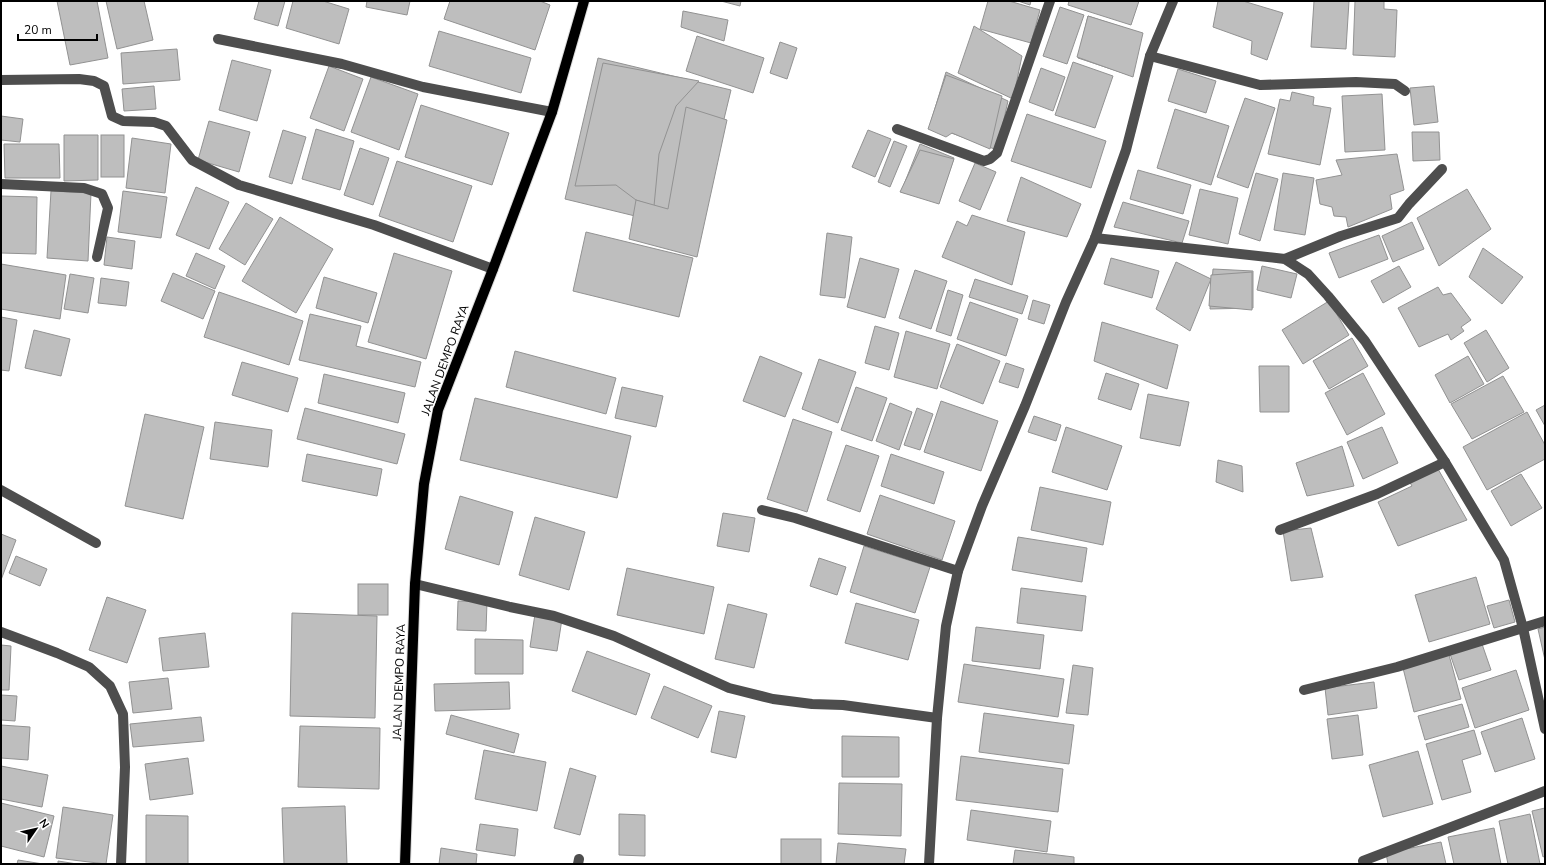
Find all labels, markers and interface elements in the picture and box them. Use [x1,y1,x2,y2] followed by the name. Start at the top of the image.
[18,16,97,42] scale bar
[24,22,52,38] text: 20 m
[417,302,473,418] street label: JALAN DEMPO RAYA
[389,623,409,742] street label: JALAN DEMPO RAYA
[16,809,56,849] north arrow
[35,816,52,831] text: N

